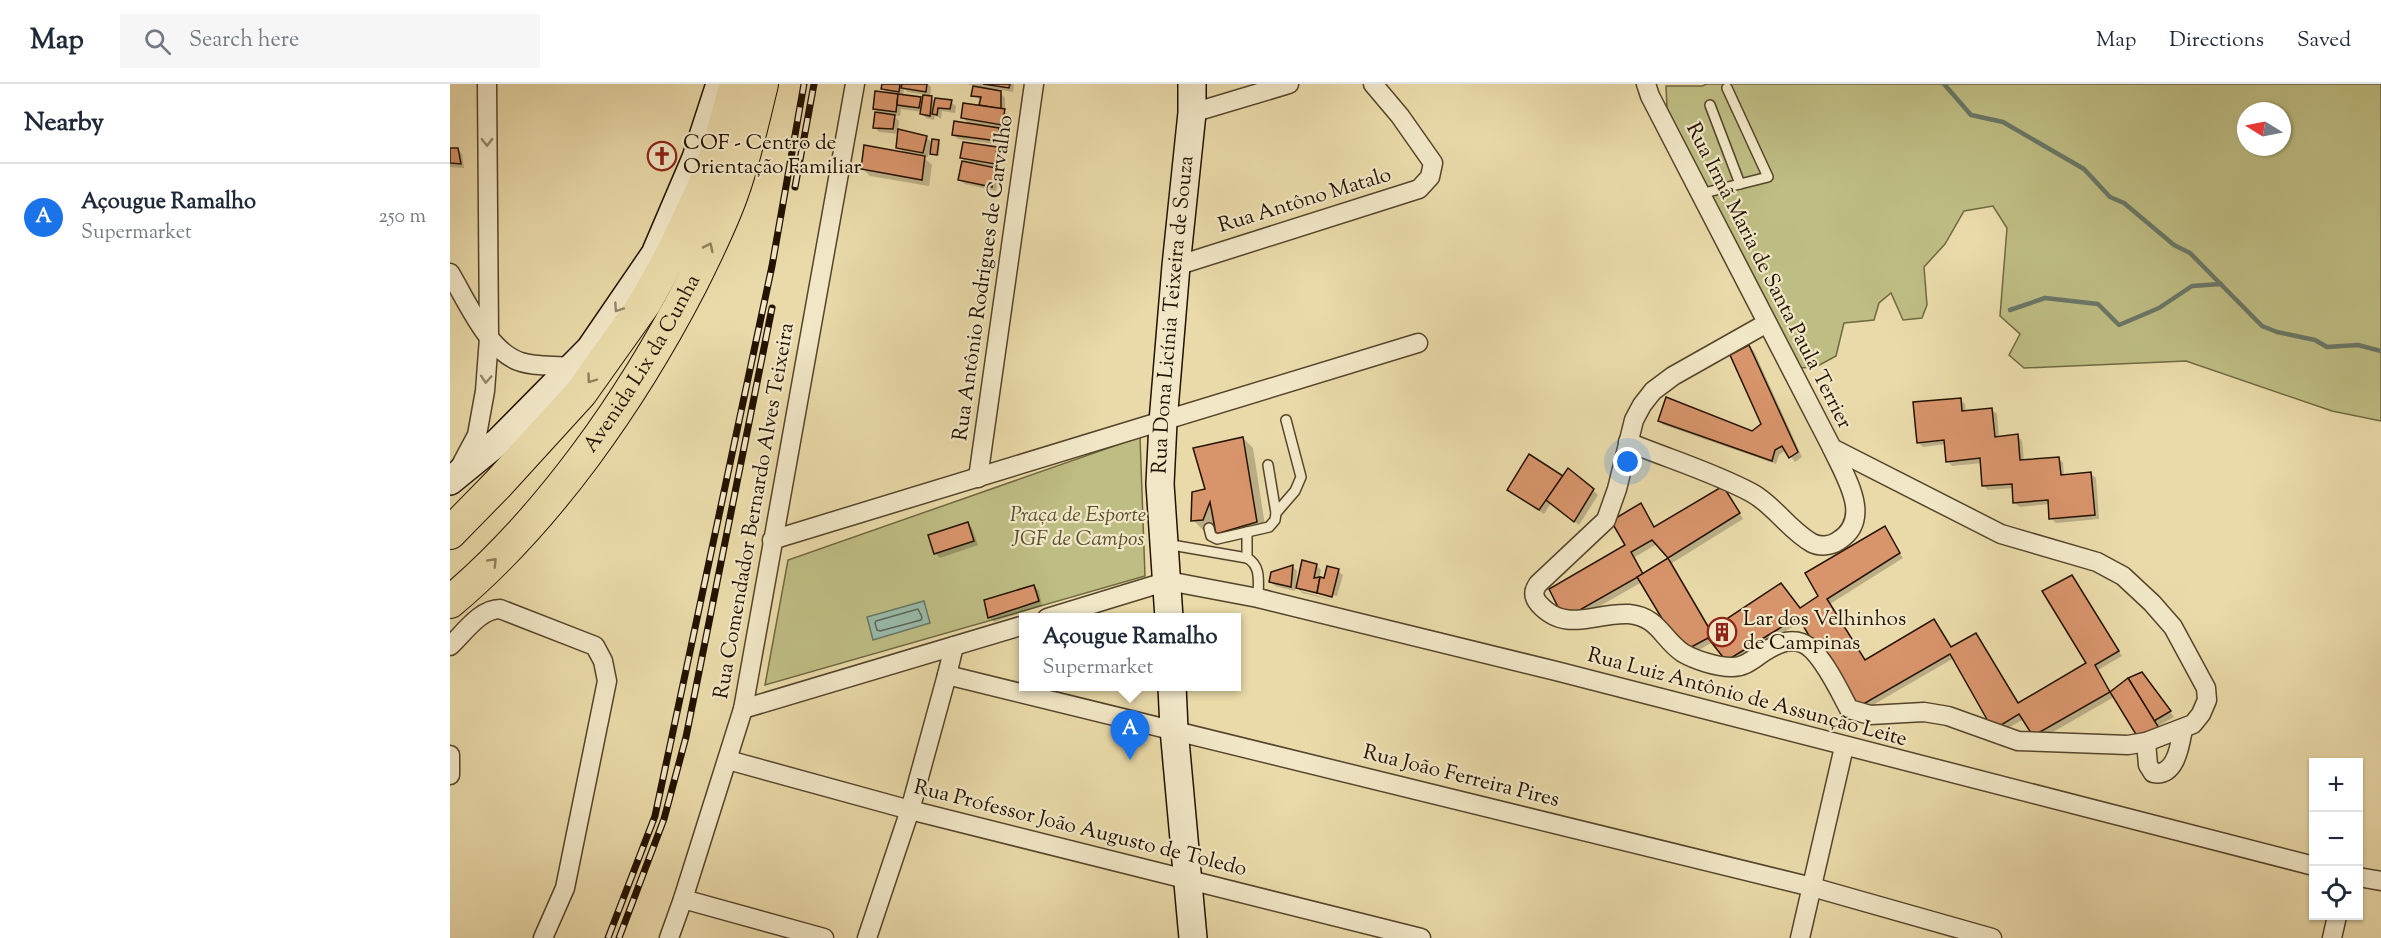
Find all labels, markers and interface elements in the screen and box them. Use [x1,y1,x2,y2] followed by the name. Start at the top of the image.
[120,14,540,68] search box
[30,21,84,61] text: Map
[141,25,174,58] icon: search
[189,25,299,57] text: Search here
[2096,26,2136,56] text: Map
[2169,26,2264,56] text: Directions
[2297,26,2351,56] text: Saved
[2237,102,2291,156] north arrow
[24,105,104,142] text: Nearby
[946,113,1022,443] street label: Rua Antônio Rodrigues de Carvalho
[1677,118,1859,435] street label: Rua Irmã Maria de Santa Paula Terrier
[683,129,862,183] place label: COF - Centro de Orientação Familiar
[481,138,493,147] one-way arrow
[646,140,678,172] church icon: COF - Centro de Orientação Familiar
[1145,154,1202,475] street label: Rua Dona Licínia Teixeira de Souza
[1215,160,1395,242] street label: Rua Antôno Matalo
[81,187,256,219] text: Açougue Ramalho
[35,203,52,232] text: A
[378,203,426,232] text: 250 m
[81,219,192,248] text: Supermarket
[702,243,713,254] one-way arrow
[577,270,709,459] street label: Avenida Lix da Cunha
[614,301,625,312] one-way arrow
[707,320,803,701] street label: Rua Comendador Bernardo Alves Teixeira
[587,373,598,384] one-way arrow
[480,375,493,384] one-way arrow
[1613,447,1642,476] your location
[1010,501,1146,555] park label: Praça de Esporte JGF de Campos
[485,558,496,569] one-way arrow
[1743,605,1906,659] place label: Lar dos Velhinhos de Campinas
[1019,613,1241,691] popup
[1706,616,1738,648] building icon: Lar dos Velhinhos de Campinas
[1043,622,1217,654] text: Açougue Ramalho
[1584,641,1910,755] street label: Rua Luiz Antônio de Assunção Leite
[1043,654,1153,683] text: Supermarket
[1110,710,1150,760] pin: A
[1360,738,1562,816] street label: Rua João Ferreira Pires
[2309,758,2363,920] map controls
[2309,758,2363,812] button: +
[910,773,1250,885] street label: Rua Professor João Augusto de Toledo
[2309,812,2363,866] button: −
[2309,866,2363,920] button: locate

